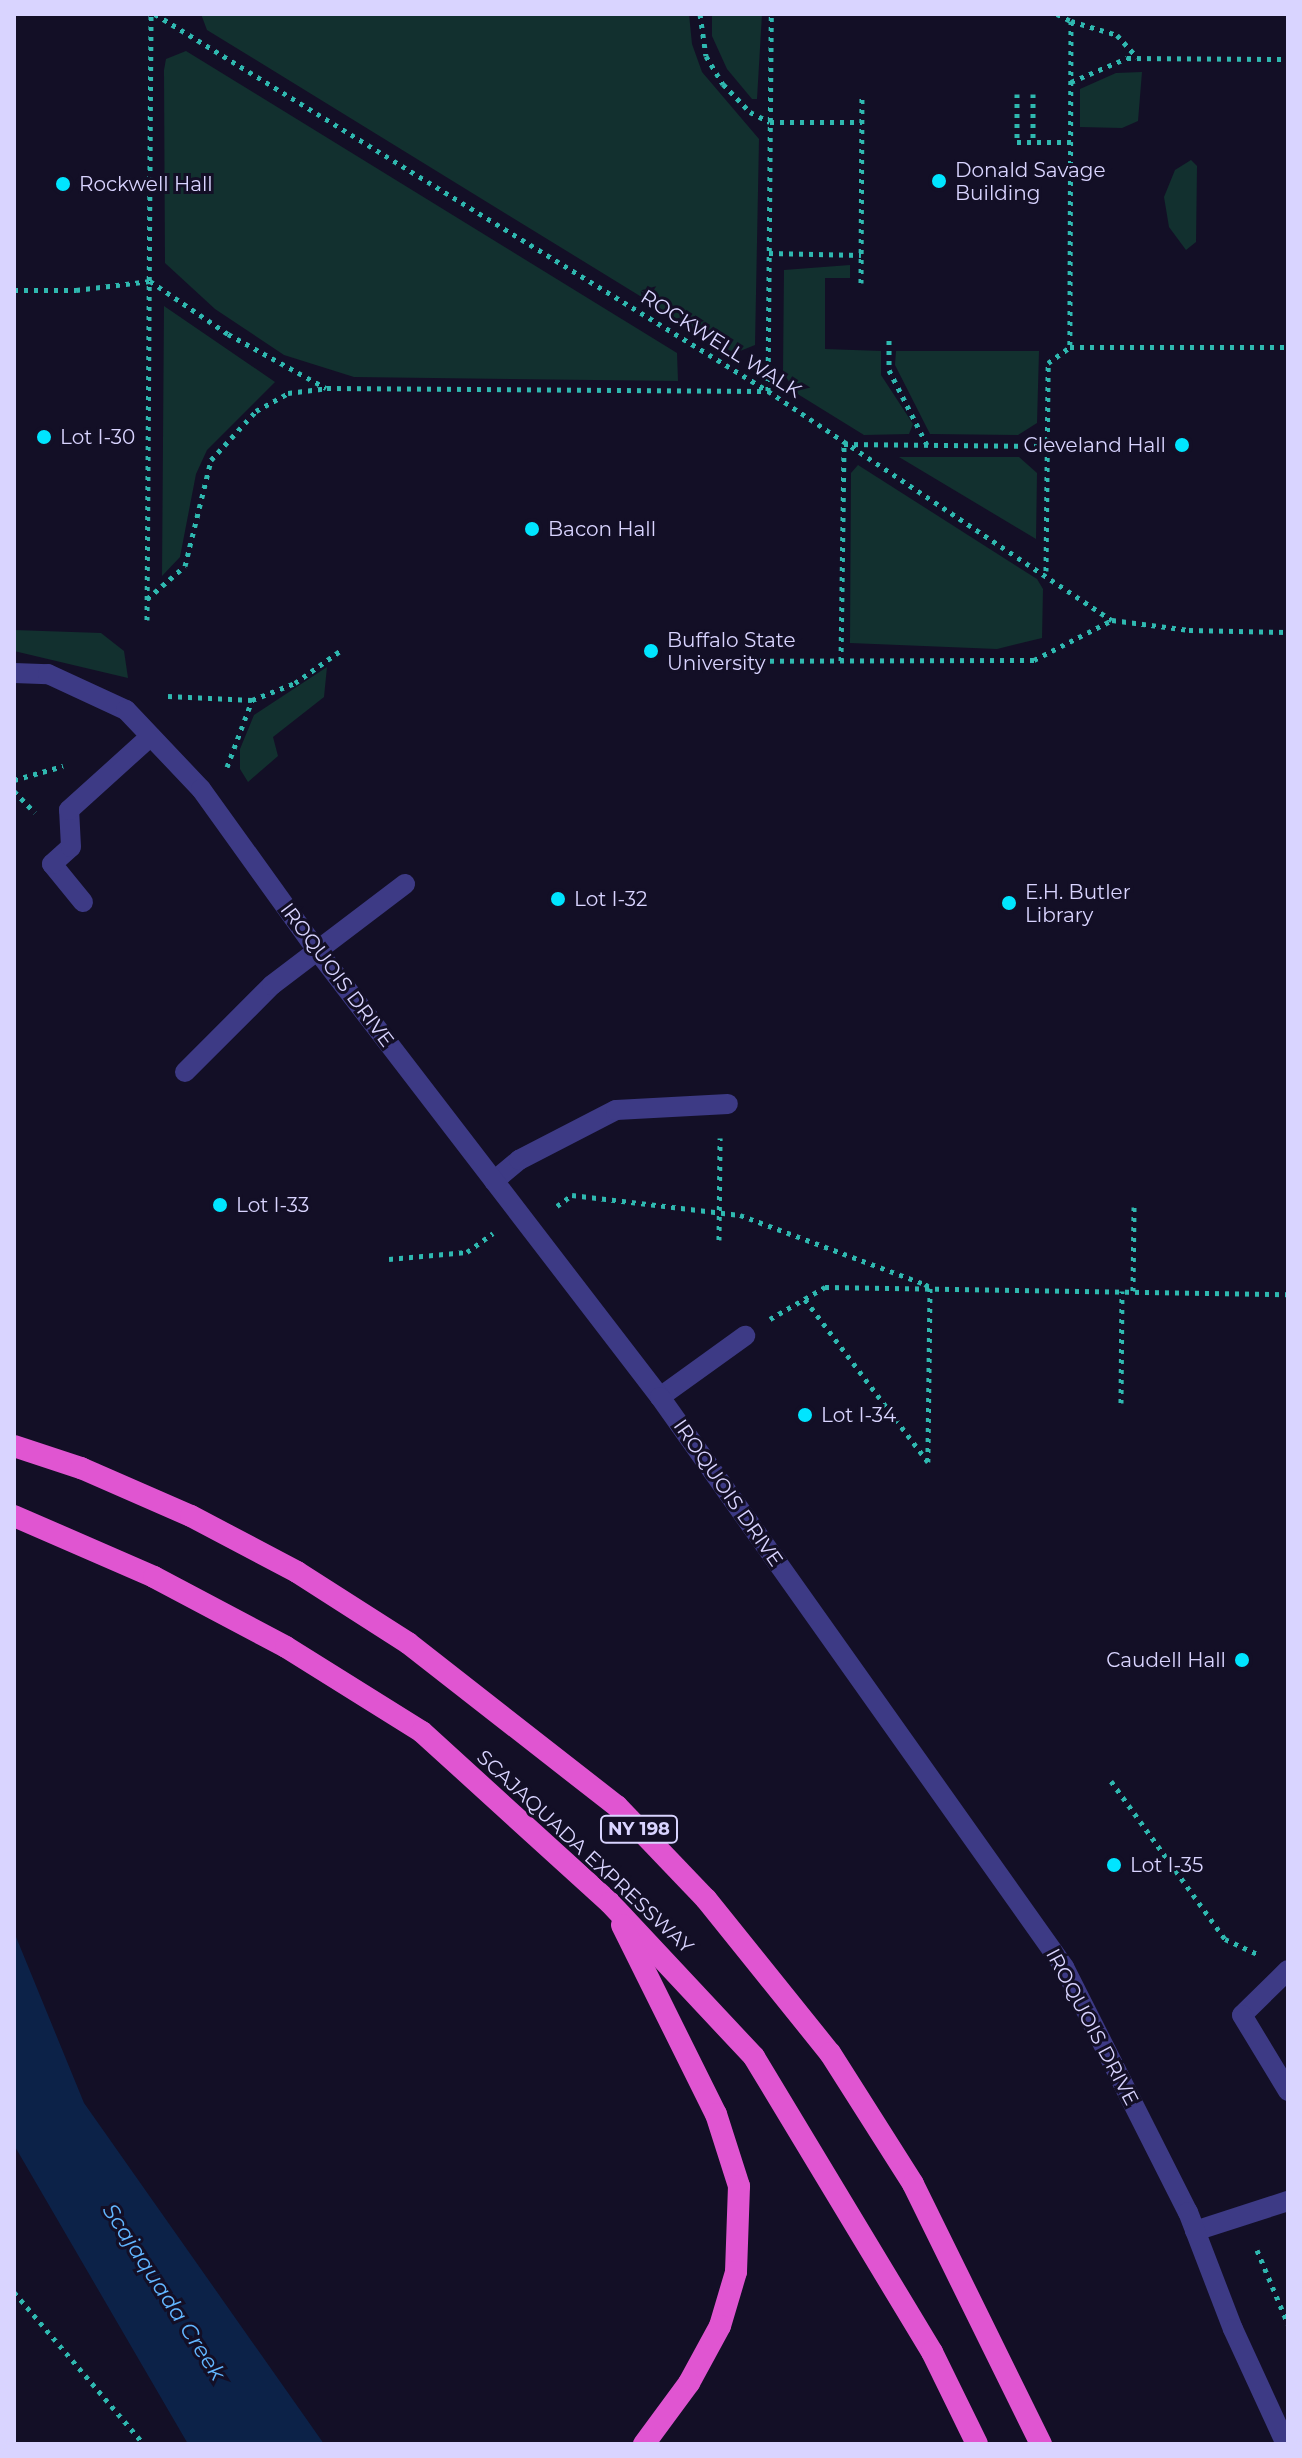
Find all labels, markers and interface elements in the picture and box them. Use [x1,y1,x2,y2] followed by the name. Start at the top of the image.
[955,158,1105,205] place label: Donald Savage Building
[79,172,213,196] place label: Rockwell Hall
[930,172,948,190] marker: Donald Savage Building
[54,175,72,193] marker: Rockwell Hall
[636,285,806,403] street label: ROCKWELL WALK
[60,425,135,449] place label: Lot I-30
[35,428,53,446] marker: Lot I-30
[1024,433,1166,457] place label: Cleveland Hall
[1173,436,1191,454] marker: Cleveland Hall
[548,517,656,541] place label: Bacon Hall
[523,520,541,538] marker: Bacon Hall
[667,628,796,675] place label: Buffalo State University
[642,642,660,660] marker: Buffalo State University
[1025,880,1131,927] place label: E.H. Butler Library
[574,887,647,911] place label: Lot I-32
[549,890,567,908] marker: Lot I-32
[1000,894,1018,912] marker: E.H. Butler Library
[275,898,399,1052] street label: IROQUOIS DRIVE
[236,1193,309,1217] place label: Lot I-33
[211,1196,229,1214] marker: Lot I-33
[821,1403,896,1427] place label: Lot I-34
[796,1406,814,1424] marker: Lot I-34
[668,1415,788,1571] street label: IROQUOIS DRIVE
[1106,1648,1226,1672] place label: Caudell Hall
[1233,1651,1251,1669] marker: Caudell Hall
[472,1745,698,1959] street label: SCAJAQUADA EXPRESSWAY
[599,1815,679,1843] road number: NY 198
[1130,1853,1203,1877] place label: Lot I-35
[1105,1856,1123,1874] marker: Lot I-35
[1041,1945,1143,2109] street label: IROQUOIS DRIVE
[97,2199,231,2385] water label: Scajaquada Creek

